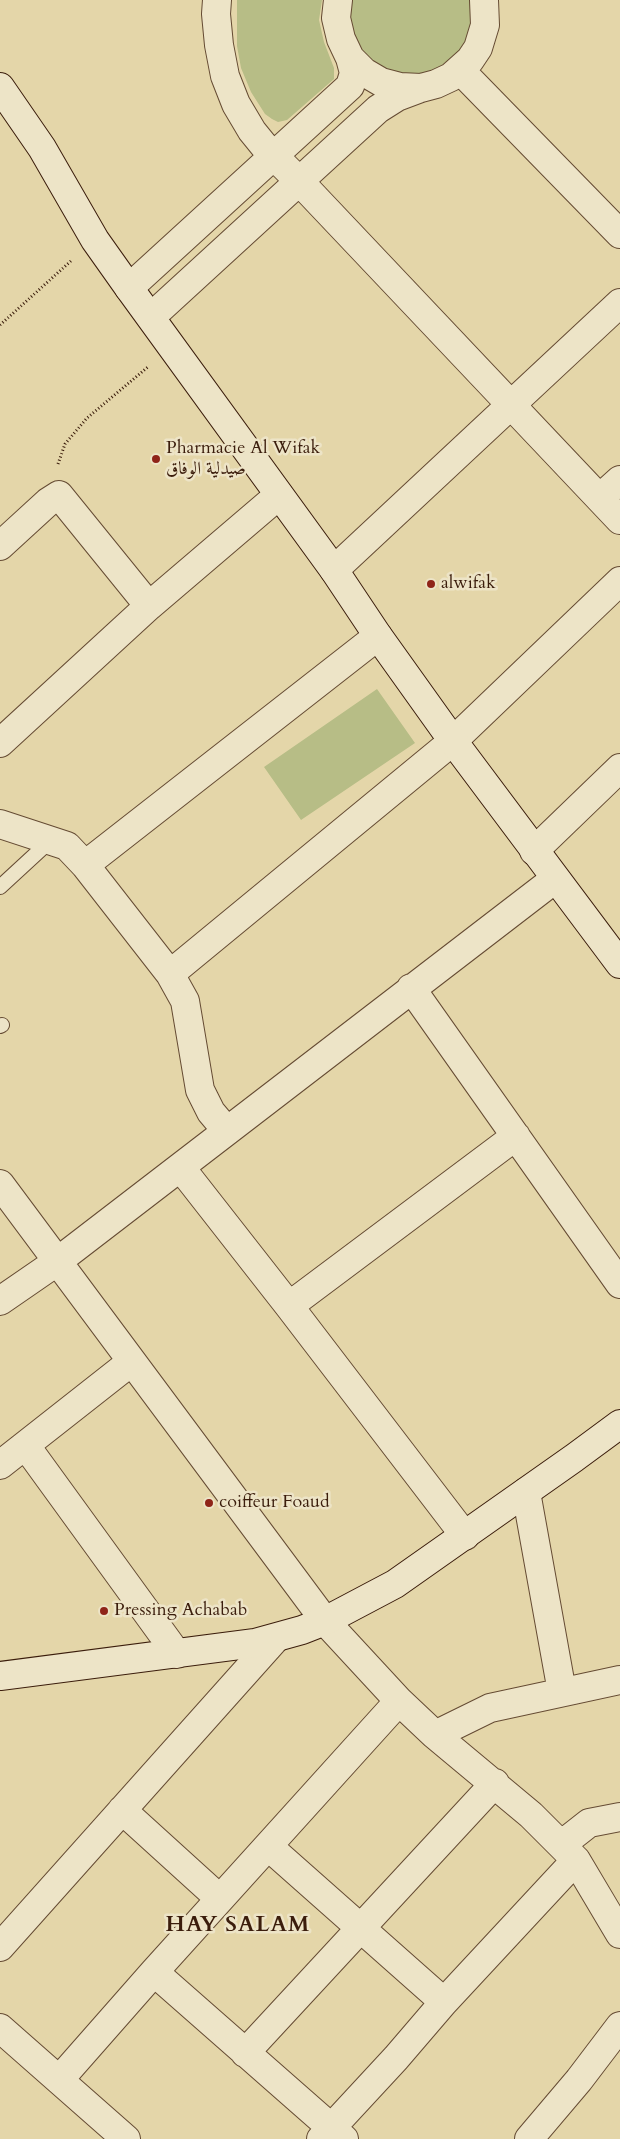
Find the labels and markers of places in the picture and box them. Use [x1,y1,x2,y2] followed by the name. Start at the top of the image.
[166,438,320,480] place label: Pharmacie Al Wifak صيدلية الوفاق
[150,453,162,465] marker: Pharmacie Al Wifak صيدلية الوفاق
[441,573,496,595] place label: alwifak
[425,578,437,590] marker: alwifak
[219,1492,329,1514] place label: coiffeur Foaud
[203,1497,215,1509] marker: coiffeur Foaud
[114,1600,247,1622] place label: Pressing Achabab
[98,1605,110,1617] marker: Pressing Achabab

